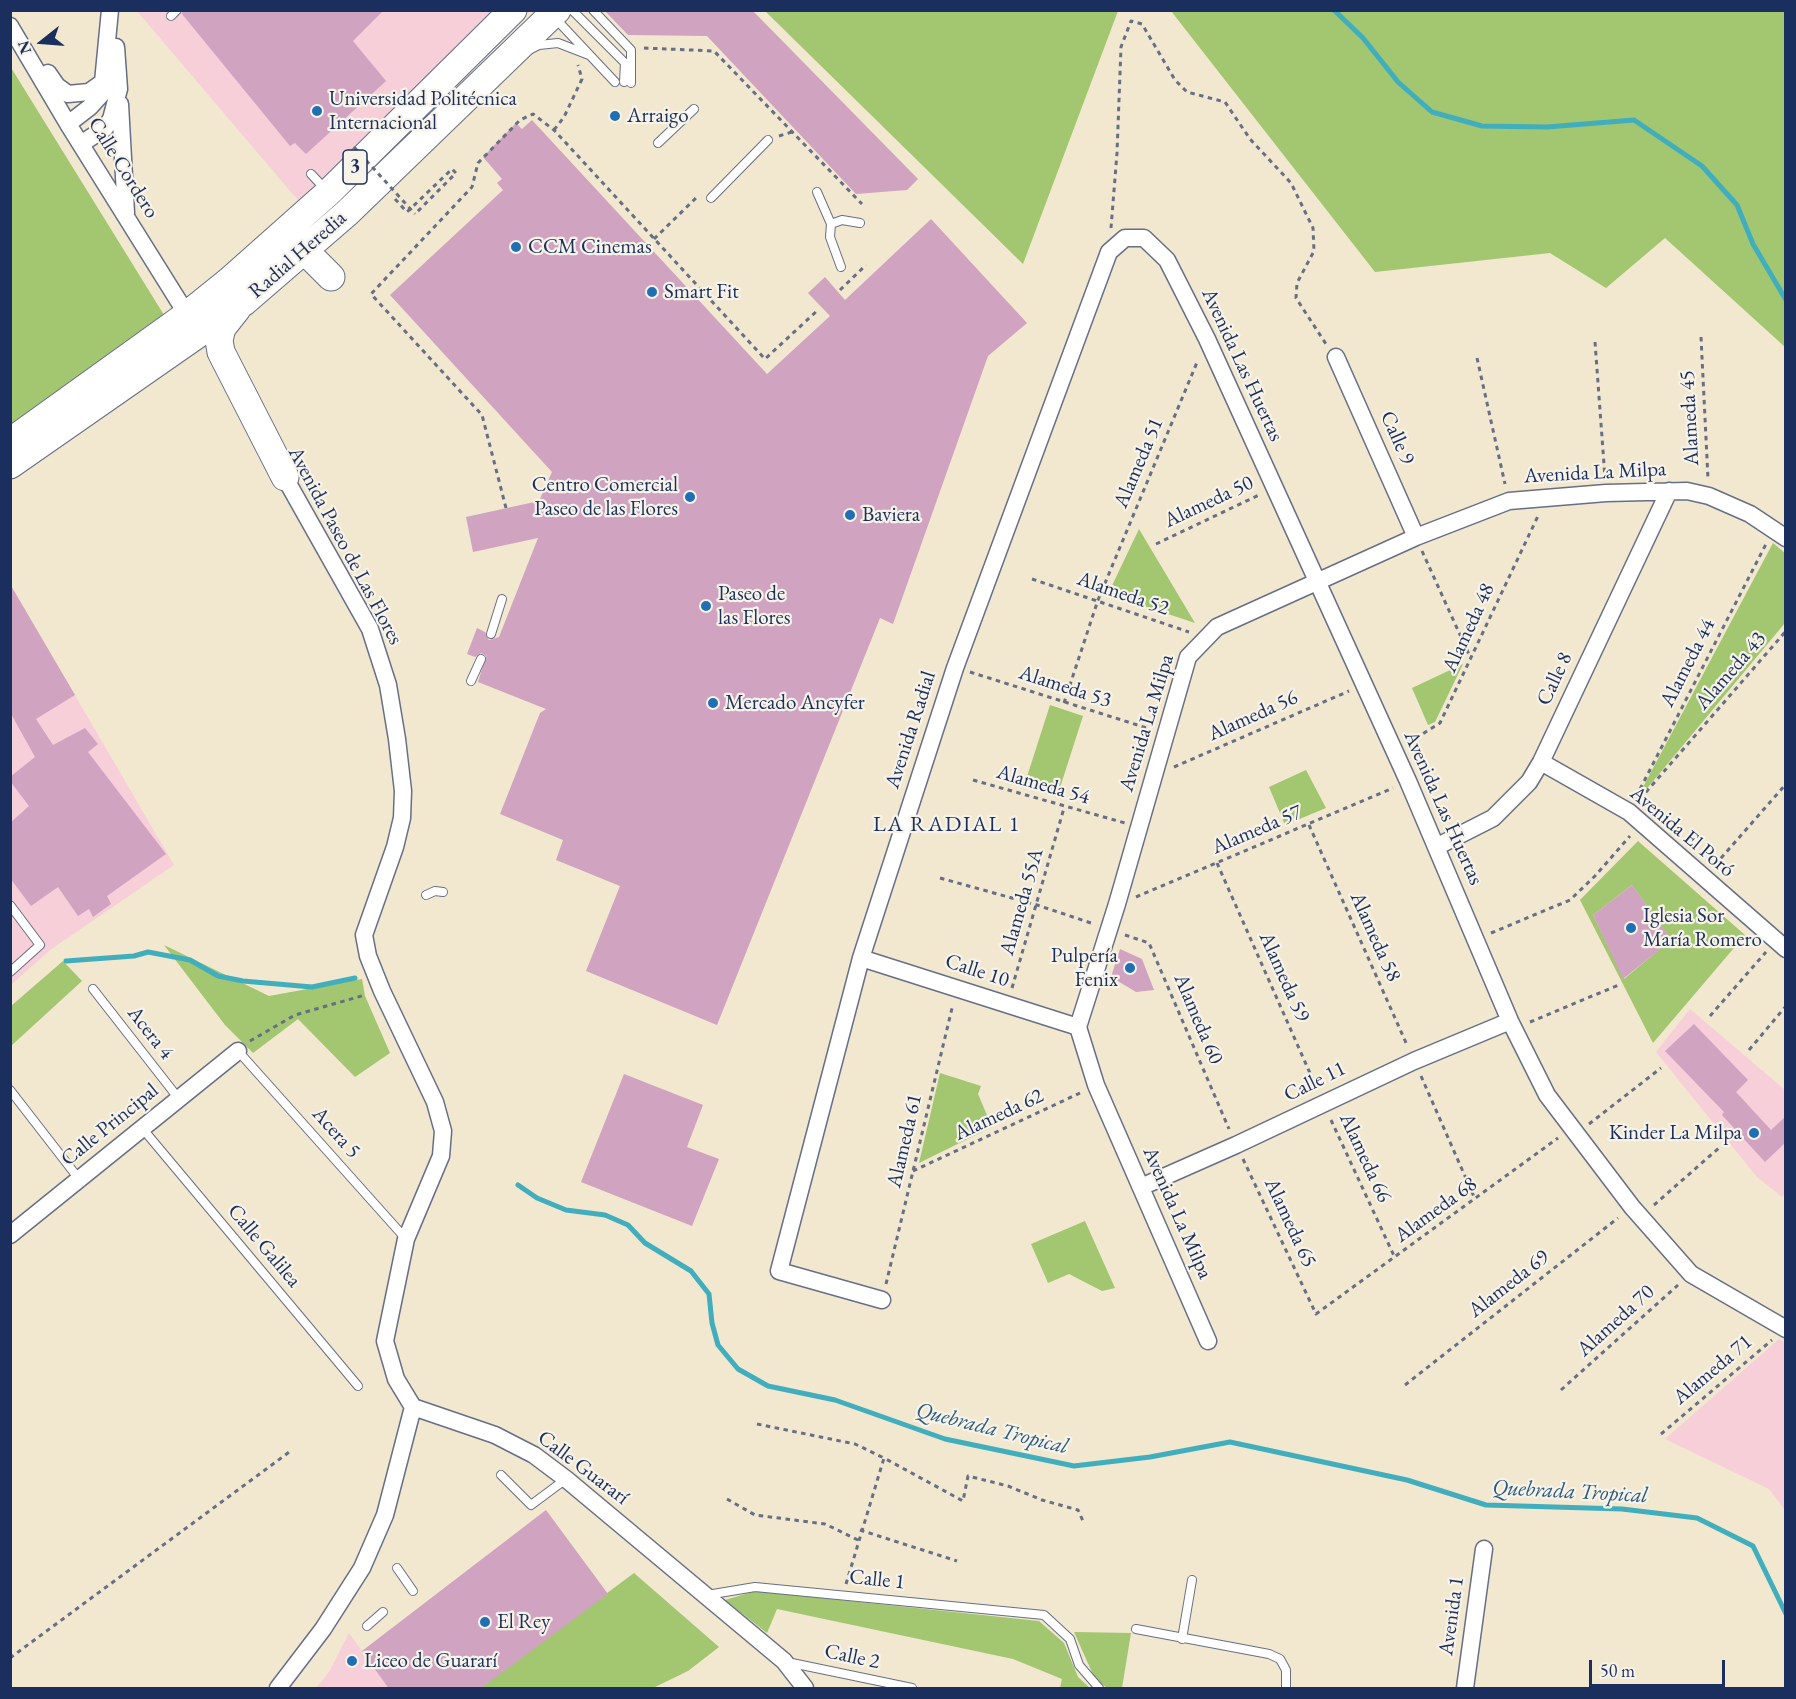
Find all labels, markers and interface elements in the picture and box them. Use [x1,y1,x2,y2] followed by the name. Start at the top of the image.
[12,12,72,72] north arrow
[12,38,36,57] text: N
[329,86,517,136] place label: Universidad Politécnica Internacional
[627,103,689,129] place label: Arraigo
[310,104,324,118] marker: Universidad Politécnica Internacional
[608,109,622,123] marker: Arraigo
[82,113,164,223] street label: Calle Cordero
[343,150,367,184] road number: 3
[244,206,352,304] street label: Radial Heredia
[528,234,652,260] place label: CCM Cinemas
[509,240,523,254] marker: CCM Cinemas
[664,279,739,305] place label: Smart Fit
[1195,284,1289,446] street label: Avenida Las Huertas
[645,285,659,299] marker: Smart Fit
[1675,370,1705,466] street label: Alameda 45
[1374,407,1420,469] street label: Calle 9
[1109,414,1169,512] street label: Alameda 51
[282,443,408,649] street label: Avenida Paseo de Las Flores
[1523,457,1667,489] street label: Avenida La Milpa
[1160,470,1258,534] street label: Alameda 50
[532,472,678,522] place label: Centro Comercial Paseo de las Flores
[683,490,697,504] marker: Centro Comercial Paseo de las Flores
[862,502,920,528] place label: Baviera
[843,508,857,522] marker: Baviera
[1074,567,1172,621] street label: Alameda 52
[1437,579,1501,677] street label: Alameda 48
[718,581,791,631] place label: Paseo de las Flores
[699,599,713,613] marker: Paseo de las Flores
[1655,615,1721,711] street label: Alameda 44
[1690,627,1772,715] street label: Alameda 43
[1532,648,1578,710] street label: Calle 8
[1114,651,1180,795] street label: Avenida La Milpa
[1016,660,1114,714] street label: Alameda 53
[880,668,942,792] street label: Avenida Radial
[1204,685,1302,747] street label: Alameda 56
[725,690,865,716] place label: Mercado Ancyfer
[706,696,720,710] marker: Mercado Ancyfer
[1398,727,1488,889] street label: Avenida Las Huertas
[994,760,1092,810] street label: Alameda 54
[1625,781,1739,883] street label: Avenida El Poró
[1208,800,1306,860] street label: Alameda 57
[873,812,1021,838] district label: LA RADIAL 1
[995,846,1049,958] street label: Alameda 55A
[1344,888,1406,986] street label: Alameda 58
[1643,903,1762,953] place label: Iglesia Sor María Romero
[1624,921,1638,935] marker: Iglesia Sor María Romero
[1253,928,1315,1026] street label: Alameda 59
[1051,943,1118,993] place label: Pulpería Fenix
[942,949,1012,993] street label: Calle 10
[1123,961,1137,975] marker: Pulpería Fenix
[1168,970,1228,1068] street label: Alameda 60
[121,1001,179,1065] street label: Acera 4
[1280,1056,1350,1108] street label: Calle 11
[56,1078,164,1172] street label: Calle Principal
[950,1083,1048,1147] street label: Alameda 62
[882,1092,928,1190] street label: Alameda 61
[306,1102,366,1164] street label: Acera 5
[1333,1109,1397,1207] street label: Alameda 66
[1609,1120,1742,1146] place label: Kinder La Milpa
[1747,1126,1761,1140] marker: Kinder La Milpa
[1137,1143,1217,1283] street label: Avenida La Milpa
[1390,1172,1482,1248] street label: Alameda 68
[1258,1174,1322,1272] street label: Alameda 65
[222,1199,306,1293] street label: Calle Galilea
[1464,1245,1554,1323] street label: Alameda 69
[1572,1280,1660,1362] street label: Alameda 70
[1668,1330,1758,1410] street label: Alameda 71
[913,1397,1071,1461] water label: Quebrada Tropical
[532,1425,634,1511] street label: Calle Guararí
[1492,1475,1648,1509] water label: Quebrada Tropical
[848,1565,906,1595] street label: Calle 1
[1434,1575,1470,1657] street label: Avenida 1
[497,1609,550,1635] place label: El Rey
[478,1615,492,1629] marker: El Rey
[822,1639,882,1675] street label: Calle 2
[364,1648,497,1674] place label: Liceo de Guararí
[1592,1648,1728,1686] scale bar
[345,1654,359,1668] marker: Liceo de Guararí
[1600,1659,1635,1682] text: 50 m

